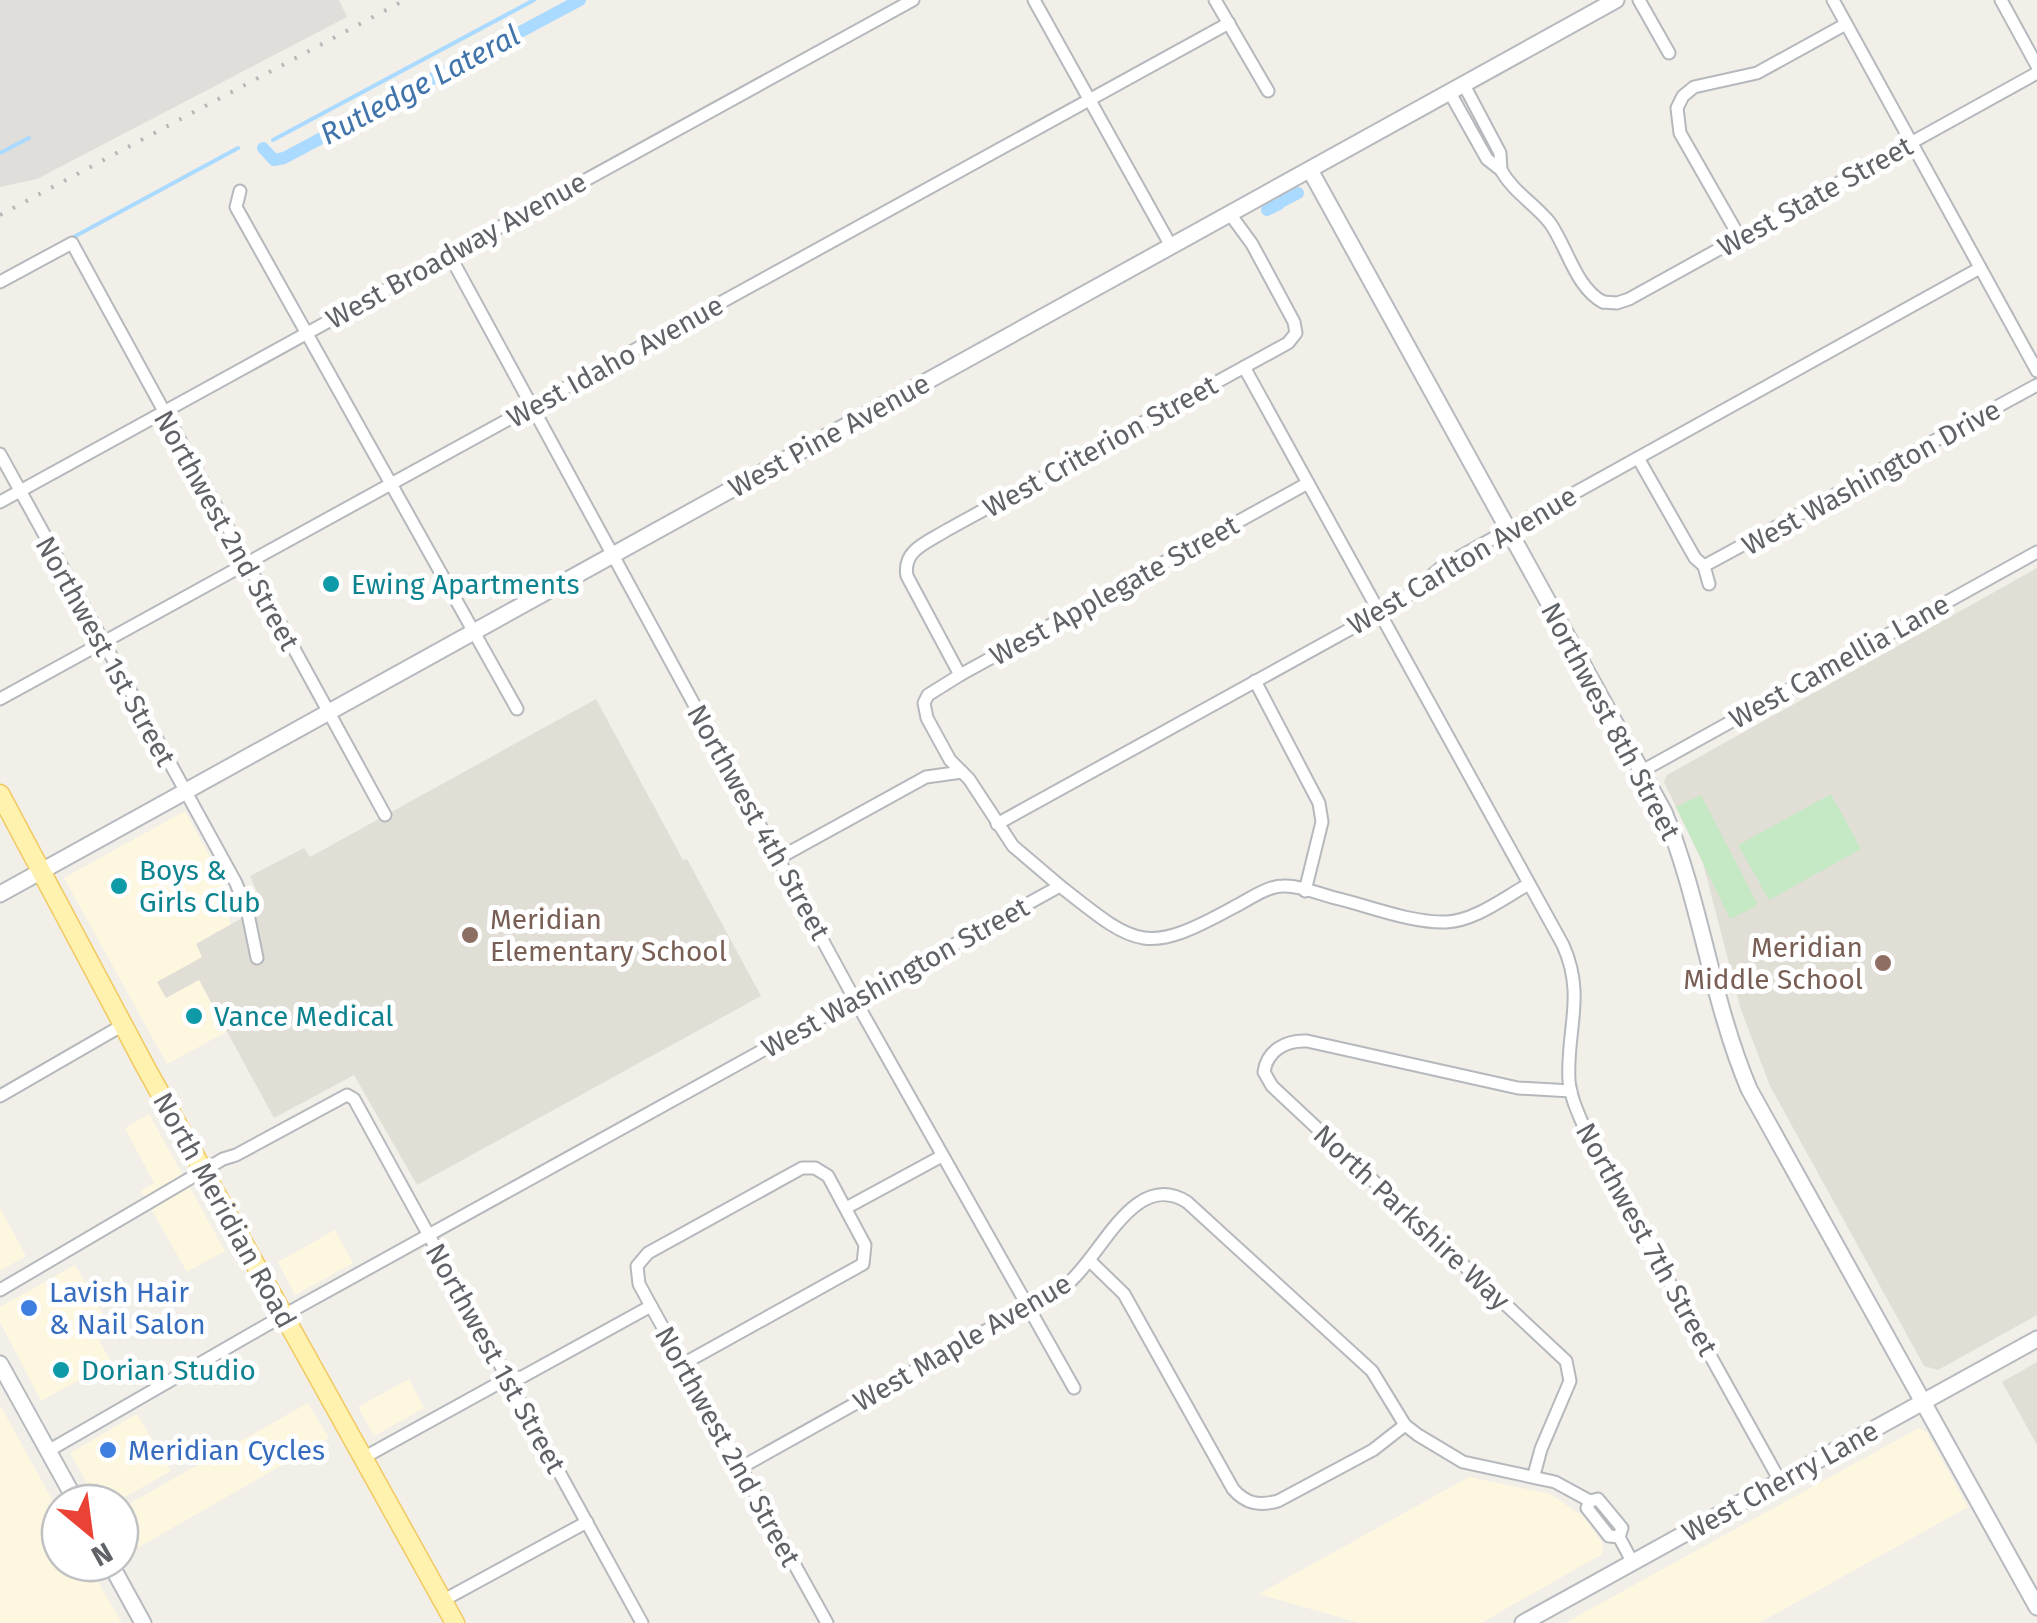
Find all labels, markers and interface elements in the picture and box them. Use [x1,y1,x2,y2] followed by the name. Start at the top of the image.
[314,17,526,153] water label: Rutledge Lateral
[1712,129,1919,264] street label: West State Street
[320,165,592,336] street label: West Broadway Avenue
[501,288,729,435] street label: West Idaho Avenue
[723,366,936,504] street label: West Pine Avenue
[977,368,1224,524] street label: West Criterion Street
[1736,393,2006,562] street label: West Washington Drive
[147,405,307,657] street label: Northwest 2nd Street
[1342,479,1583,642] street label: West Carlton Avenue
[984,508,1245,672] street label: West Applegate Street
[29,531,183,773] street label: Northwest 1st Street
[351,568,579,601] place label: Ewing Apartments
[320,573,342,595] marker: Ewing Apartments
[1724,587,1955,736] street label: West Camellia Lane
[1534,597,1688,846] street label: Northwest 8th Street
[680,699,837,946] street label: Northwest 4th Street
[139,854,261,919] place label: Boys & Girls Club
[108,875,130,897] marker: Boys & Girls Club
[756,890,1035,1065] street label: West Washington Street
[490,903,727,968] place label: Meridian Elementary School
[459,924,481,946] marker: Meridian Elementary School
[1683,931,1863,996] place label: Meridian Middle School
[1872,952,1894,974] marker: Meridian Middle School
[214,1000,394,1033] place label: Vance Medical
[183,1005,205,1027] marker: Vance Medical
[146,1087,303,1334] street label: North Meridian Road
[1569,1117,1725,1362] street label: Northwest 7th Street
[1307,1118,1517,1317] street label: North Parkshire Way
[419,1238,573,1480] street label: Northwest 1st Street
[847,1267,1077,1418] street label: West Maple Avenue
[49,1276,206,1341] place label: Lavish Hair & Nail Salon
[18,1297,40,1319] marker: Lavish Hair & Nail Salon
[648,1321,808,1573] street label: Northwest 2nd Street
[81,1354,256,1387] place label: Dorian Studio
[50,1359,72,1381] marker: Dorian Studio
[1676,1414,1884,1549] street label: West Cherry Lane
[128,1434,325,1467] place label: Meridian Cycles
[97,1439,119,1461] marker: Meridian Cycles
[40,1483,140,1583] north arrow
[86,1535,118,1573] text: N

